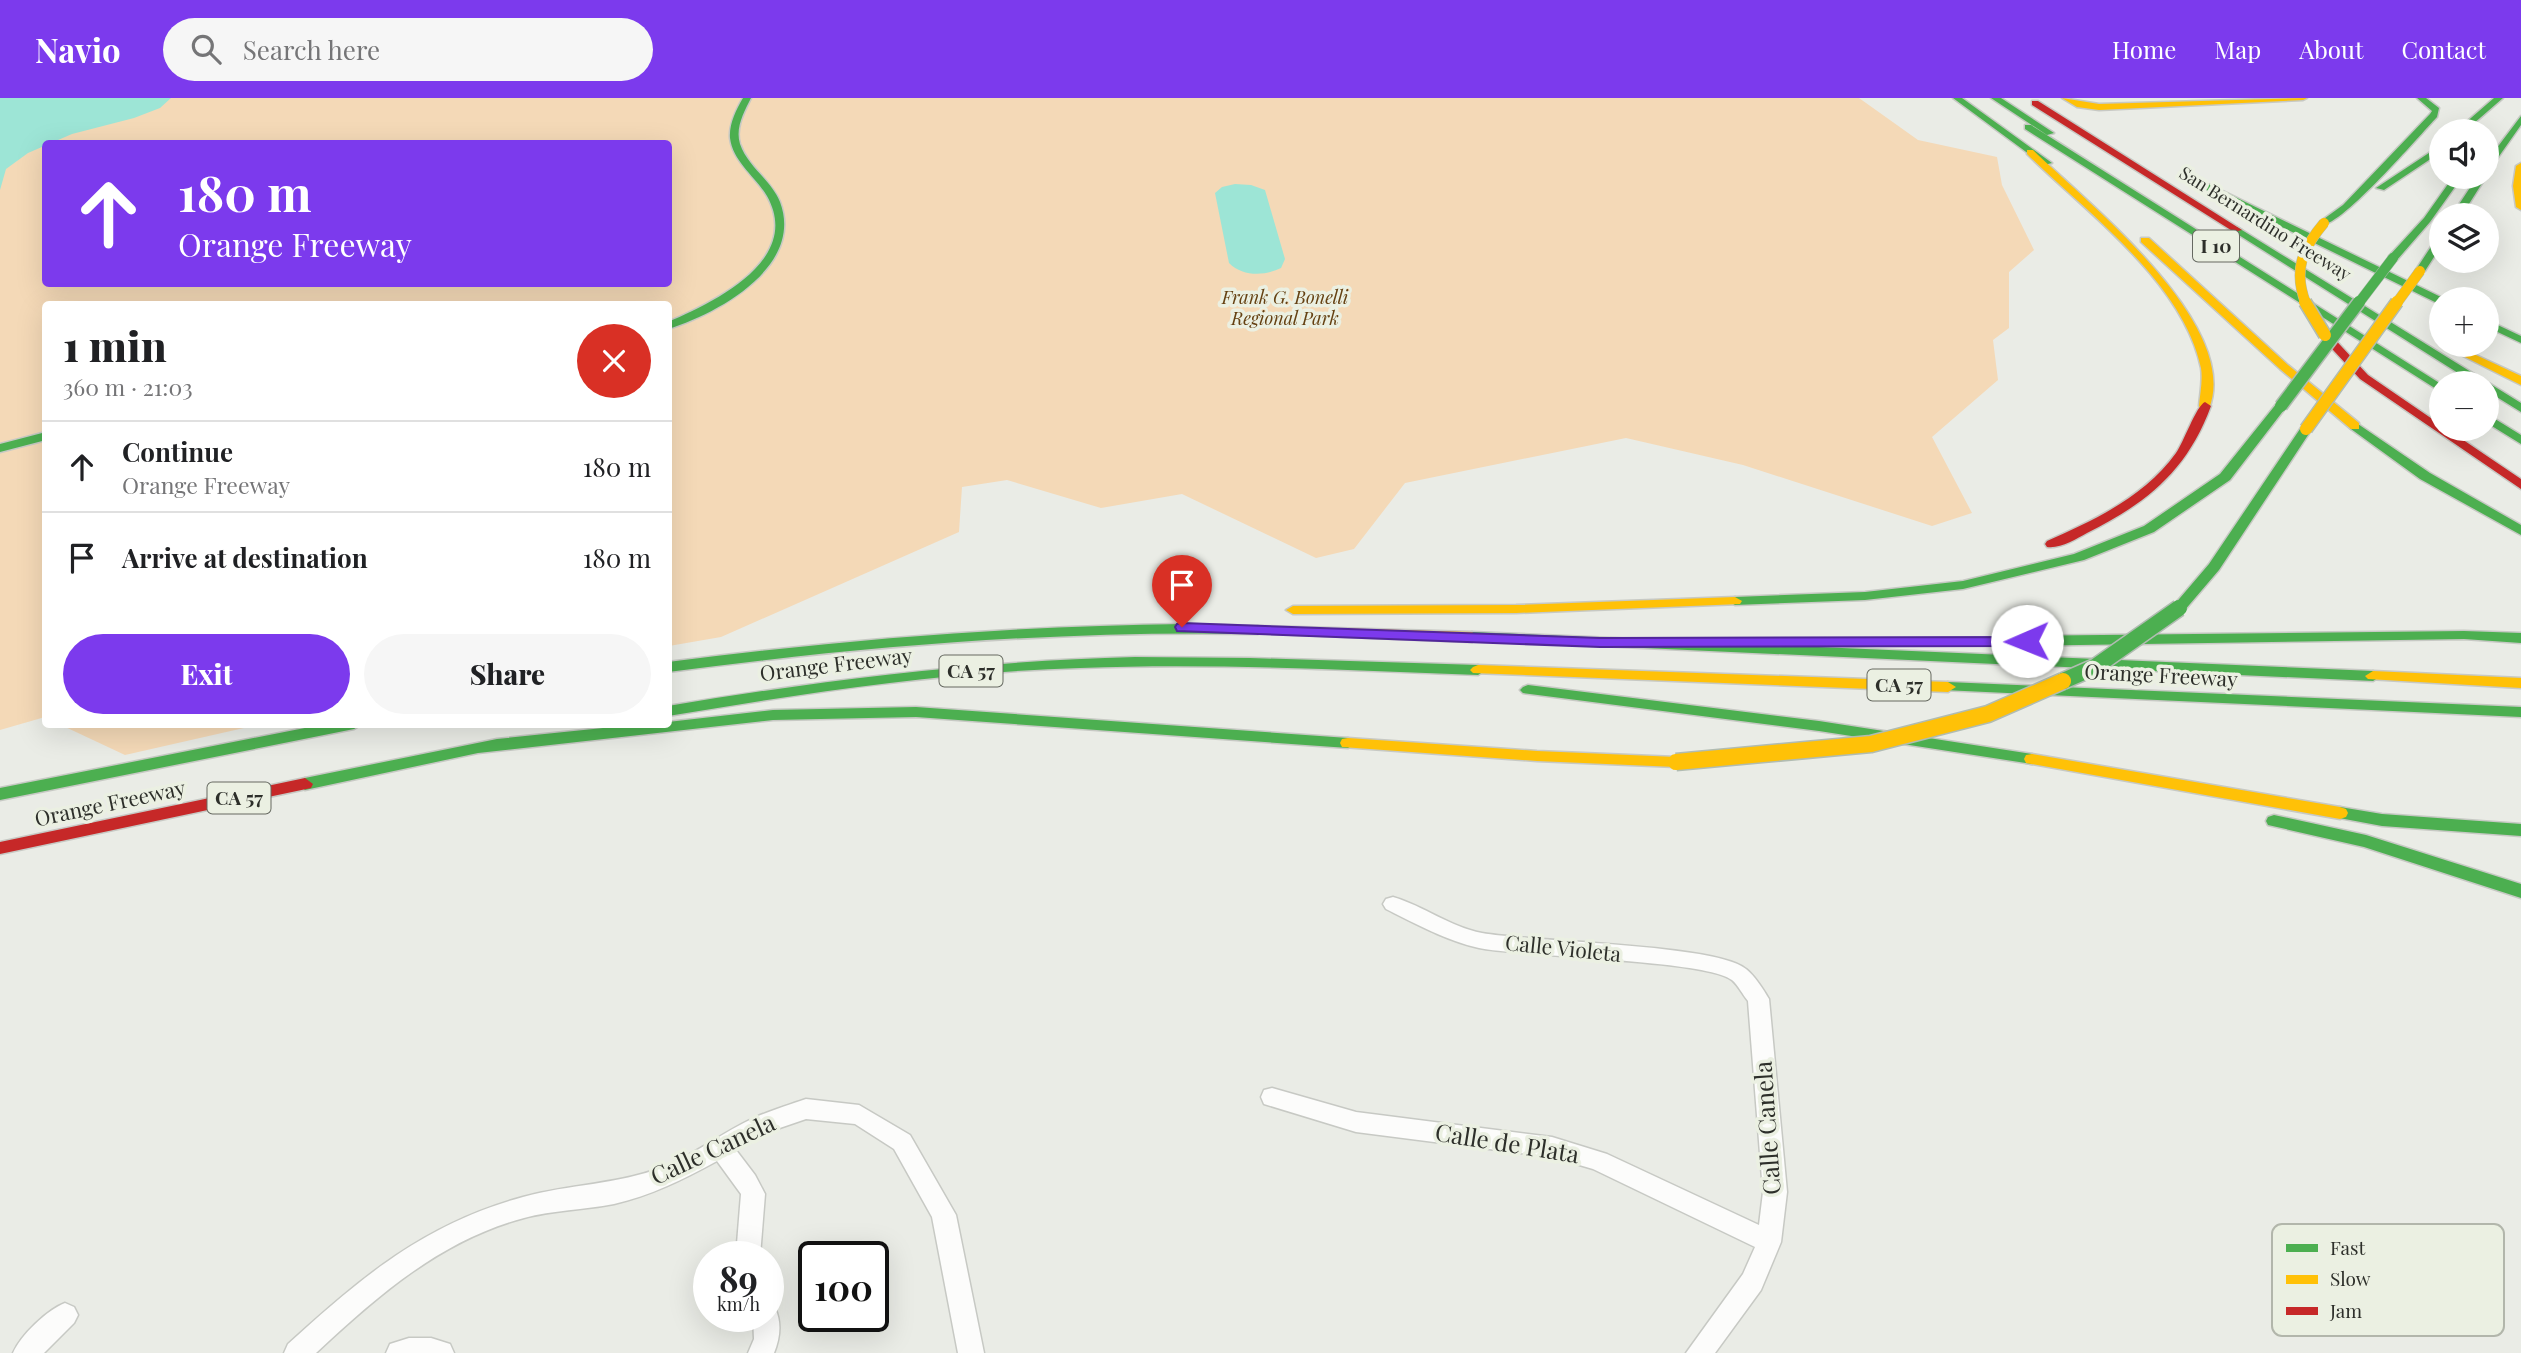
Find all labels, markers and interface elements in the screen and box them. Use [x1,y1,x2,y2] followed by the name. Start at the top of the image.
[163,18,653,81] search box
[35,27,121,71] text: Navio
[187,30,225,68] icon: search
[243,32,380,67] text: Search here
[2112,33,2176,65] text: Home
[2214,33,2261,65] text: Map
[2299,33,2363,65] text: About
[2401,33,2486,65] text: Contact
[2429,119,2499,441] map controls
[2429,119,2499,189] button: sound
[178,159,312,224] text: 180 m
[2175,160,2356,286] street label: San Bernardino Freeway
[63,168,154,259] icon: ahead
[2429,203,2499,273] button: layers
[178,222,412,265] text: Orange Freeway
[2193,230,2239,262] road number: I 10
[1221,285,1349,330] park label: Frank G. Bonelli Regional Park
[2429,287,2499,357] button: +
[63,317,167,373] text: 1 min
[577,324,651,398] button: close
[63,371,193,402] text: 360 m · 21:03
[2429,371,2499,441] button: −
[122,434,233,469] text: Continue
[63,448,101,486] icon: ahead
[583,449,651,484] text: 180 m
[122,469,290,500] text: Orange Freeway
[63,539,101,577] icon: arrive
[122,540,368,575] text: Arrive at destination
[583,540,651,575] text: 180 m
[1152,555,1212,627] pin
[1163,566,1201,604] icon: arrive
[1990,604,2064,678] position arrow
[63,634,350,714] button: Exit
[364,634,651,714] button: Share
[758,640,914,686] street label: Orange Freeway
[940,656,1002,686] road number: CA 57
[2084,656,2239,692] street label: Orange Freeway
[1868,670,1930,700] road number: CA 57
[32,772,188,832] street label: Orange Freeway
[208,782,270,814] road number: CA 57
[1504,927,1623,967] street label: Calle Violeta
[1745,1060,1787,1196] street label: Calle Canela
[645,1105,780,1191] street label: Calle Canela
[1433,1115,1582,1169] street label: Calle de Plata
[2272,1224,2504,1336] legend
[2330,1234,2366,1260] text: Fast
[798,1241,889,1332] speed limit sign: 100
[719,1254,758,1301] text: 89
[2330,1265,2371,1291] text: Slow
[717,1292,760,1316] text: km/h
[2329,1297,2362,1323] text: Jam

